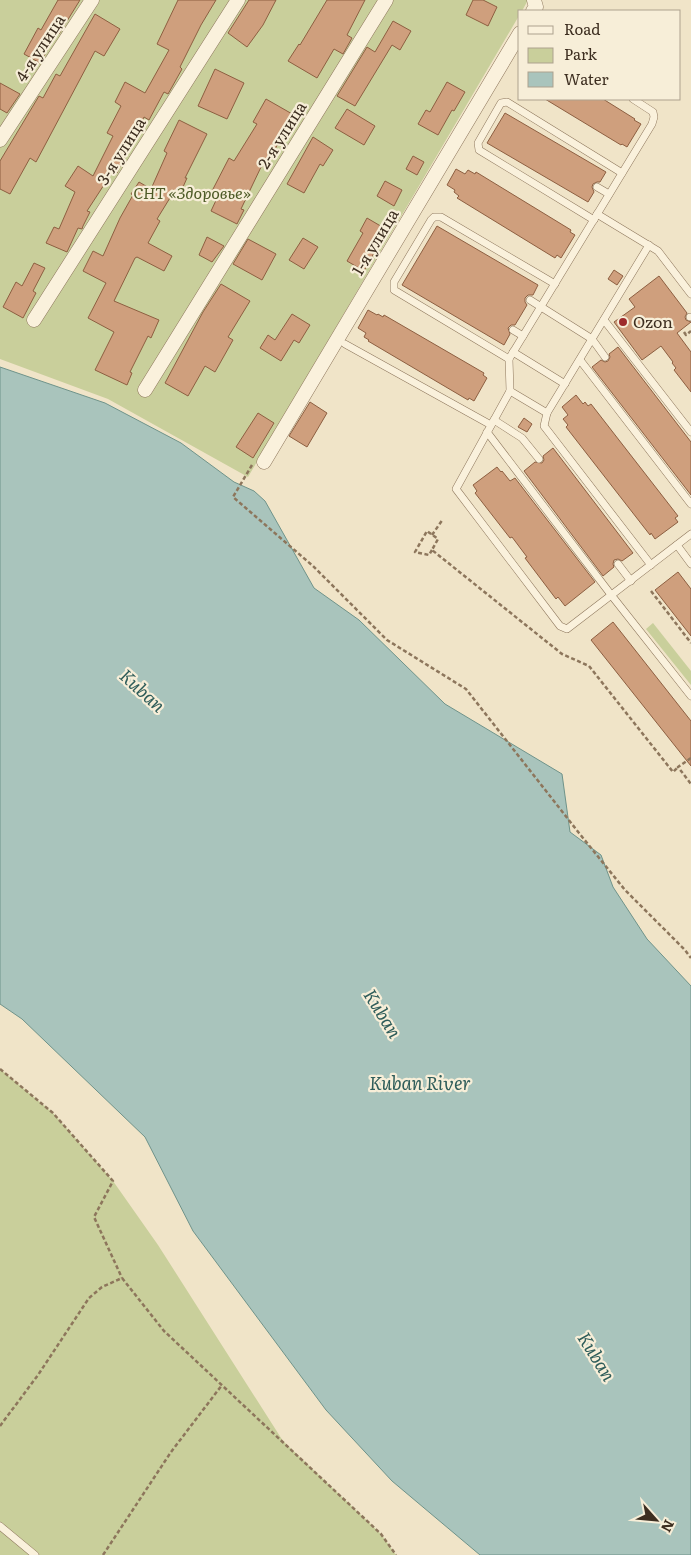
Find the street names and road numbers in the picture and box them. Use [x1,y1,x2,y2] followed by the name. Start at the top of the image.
[8,9,70,86] street label: 4-я улица
[251,96,312,173] street label: 2-я улица
[90,111,151,189] street label: 3-я улица
[345,203,404,279] street label: 1-я улица

